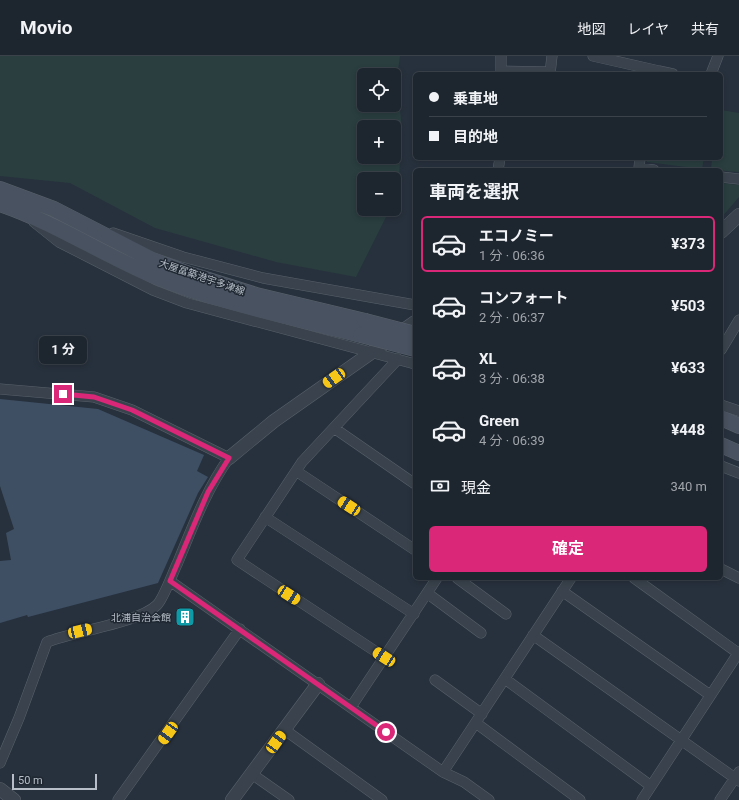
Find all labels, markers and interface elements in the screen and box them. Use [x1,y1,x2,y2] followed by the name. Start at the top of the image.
[20,16,73,39] text: Movio
[577,21,605,37] text: 地図
[627,21,669,37] text: レイヤ
[691,21,719,37] text: 共有
[357,68,401,216] map controls
[357,68,401,112] button: locate
[453,90,498,108] text: 乗車地
[357,120,401,164] button: +
[453,128,498,146] text: 目的地
[357,172,401,216] button: −
[429,181,519,202] text: 車両を選択
[431,226,467,262] icon: car
[479,227,554,245] text: エコノミー
[671,235,705,253] text: ¥373
[479,248,545,263] text: 1 分 · 06:36
[158,257,246,297] street label: 大屋冨築港宇多津線
[431,288,467,324] icon: car
[479,289,569,307] text: コンフォート
[671,297,705,315] text: ¥503
[479,310,545,325] text: 2 分 · 06:37
[39,336,87,364] callout: 1 分
[51,342,75,357] text: 1 分
[431,350,467,386] icon: car
[479,350,497,368] text: XL
[671,359,705,377] text: ¥633
[321,366,347,390] car
[479,371,545,386] text: 3 分 · 06:38
[54,385,72,403] route end
[431,412,467,448] icon: car
[479,412,519,430] text: Green
[671,421,705,439] text: ¥448
[479,433,545,448] text: 4 分 · 06:39
[429,475,451,497] icon: cash
[461,479,491,497] text: 現金
[670,479,707,494] text: 340 m
[336,494,362,518] car
[429,526,707,572] button: 確定
[276,583,302,607] car
[174,606,196,628] building icon: 北浦自治会館
[111,612,171,623] place label: 北浦自治会館
[67,622,93,640] car
[371,645,397,669] car
[156,720,180,746] car
[377,723,395,741] route start
[264,729,288,755] car
[12,772,97,791] scale bar
[18,774,43,787] text: 50 m

